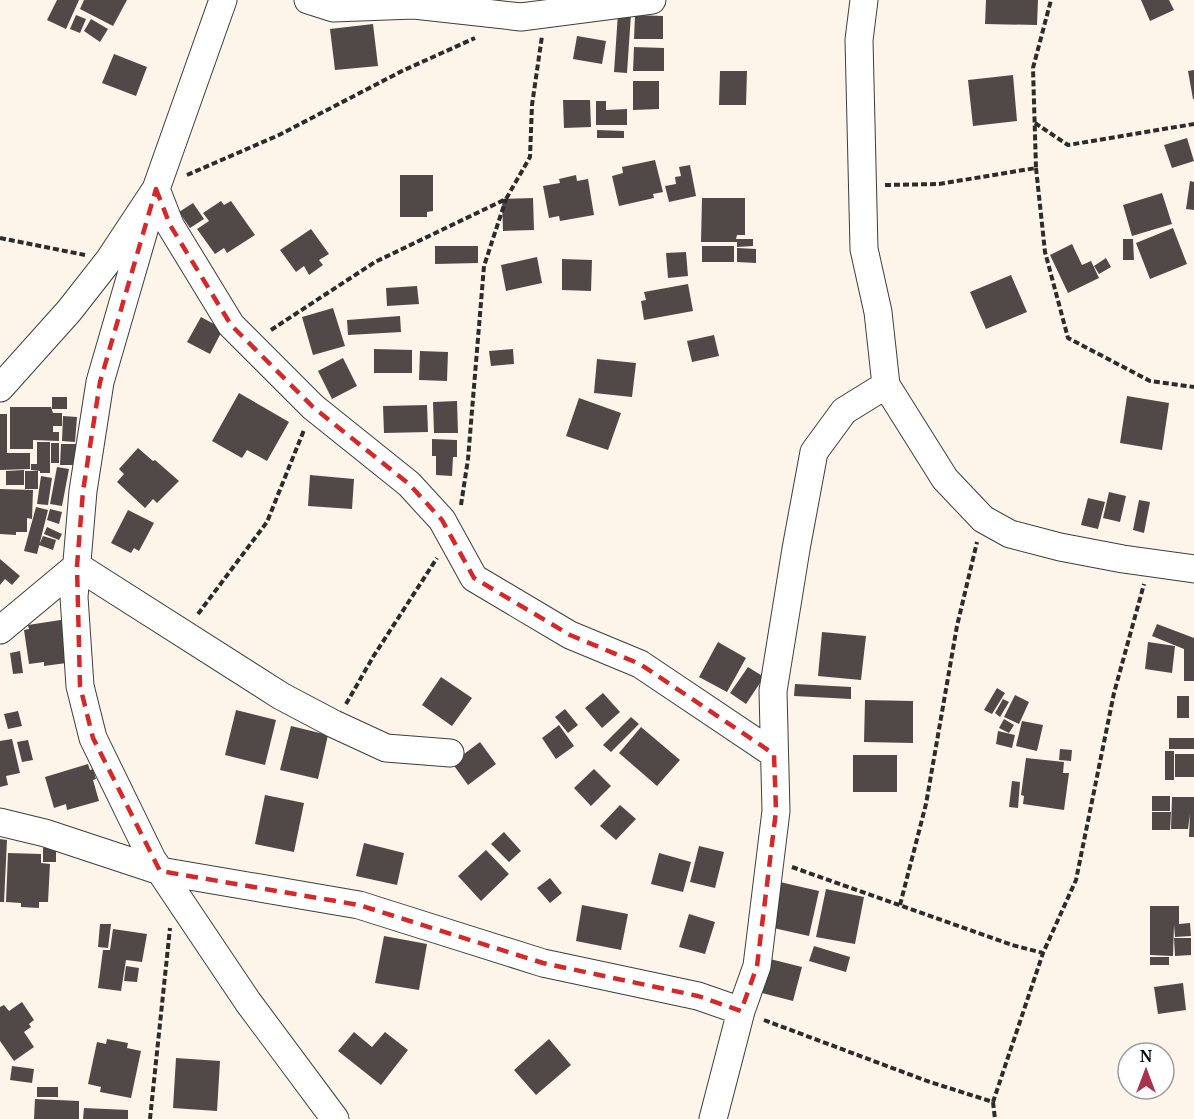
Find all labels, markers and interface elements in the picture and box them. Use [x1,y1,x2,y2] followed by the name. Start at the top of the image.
[1116,1041,1176,1101] north arrow
[1140,1045,1153,1067] text: N

